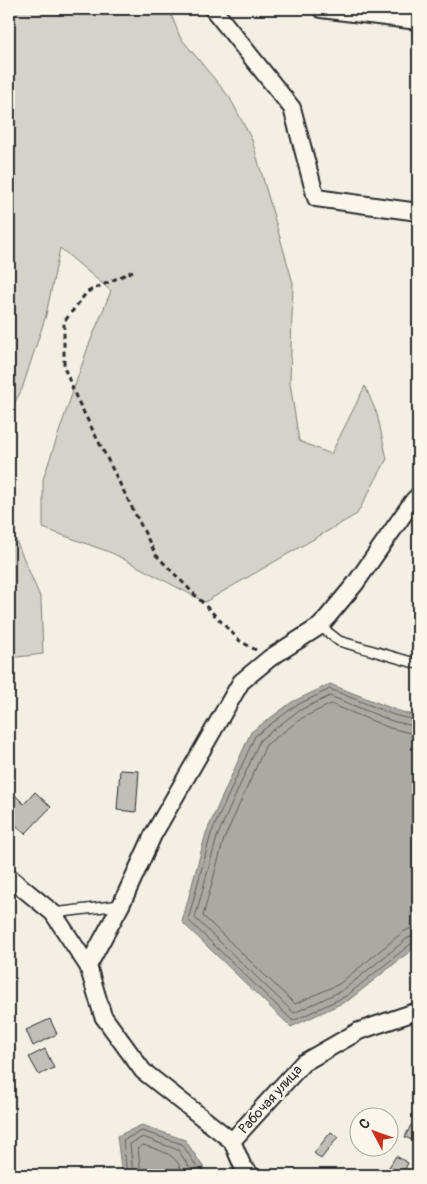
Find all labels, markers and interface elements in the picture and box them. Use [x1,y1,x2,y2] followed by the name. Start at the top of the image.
[235,1061,306,1137] street label: Рабочая улица
[350,1106,400,1156] north arrow
[355,1115,374,1133] text: С

